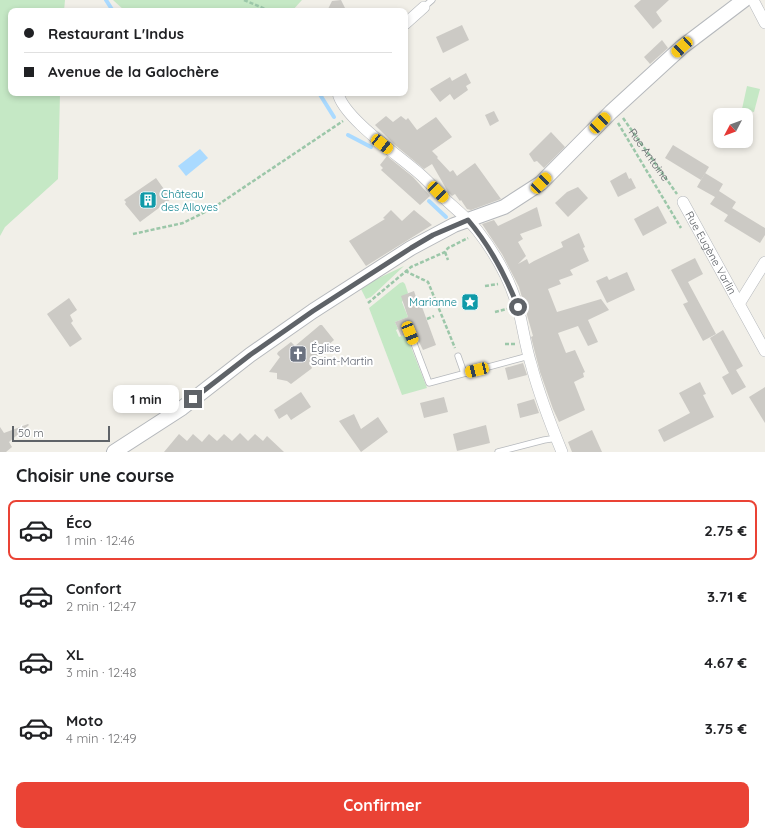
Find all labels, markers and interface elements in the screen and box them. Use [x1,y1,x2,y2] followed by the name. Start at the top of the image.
[48,24,184,43] text: Restaurant L'Indus
[669,34,695,60] car
[48,62,219,81] text: Avenue de la Galochère
[713,108,753,148] north arrow
[713,108,753,148] map controls
[587,110,613,136] car
[626,126,673,184] street label: Rue Antoine
[369,132,395,156] car
[528,170,554,196] car
[425,179,451,205] car
[161,187,218,214] place label: Château des Alloves
[138,190,158,210] building icon: Château des Alloves
[682,209,739,297] street label: Rue Eugène Varlin
[460,292,480,312] place icon: Marianne
[409,295,457,309] place label: Marianne
[509,298,527,316] route start
[400,320,420,346] car
[311,341,373,368] place label: Église Saint-Martin
[288,344,308,364] church icon: Église Saint-Martin
[464,361,490,379] car
[113,385,179,413] callout: 1 min
[184,390,202,408] route end
[130,391,162,407] text: 1 min
[12,424,110,443] scale bar
[18,426,44,440] text: 50 m
[16,464,174,487] text: Choisir une course
[18,512,54,548] icon: car
[66,513,92,532] text: Éco
[704,521,747,540] text: 2.75 €
[66,532,134,548] text: 1 min · 12:46
[18,578,54,614] icon: car
[66,579,122,598] text: Confort
[707,587,747,606] text: 3.71 €
[66,598,136,614] text: 2 min · 12:47
[18,644,54,680] icon: car
[66,645,84,664] text: XL
[704,653,747,672] text: 4.67 €
[66,664,136,680] text: 3 min · 12:48
[18,710,54,746] icon: car
[66,711,103,730] text: Moto
[705,719,747,738] text: 3.75 €
[66,730,136,746] text: 4 min · 12:49
[16,782,749,828] button: Confirmer

